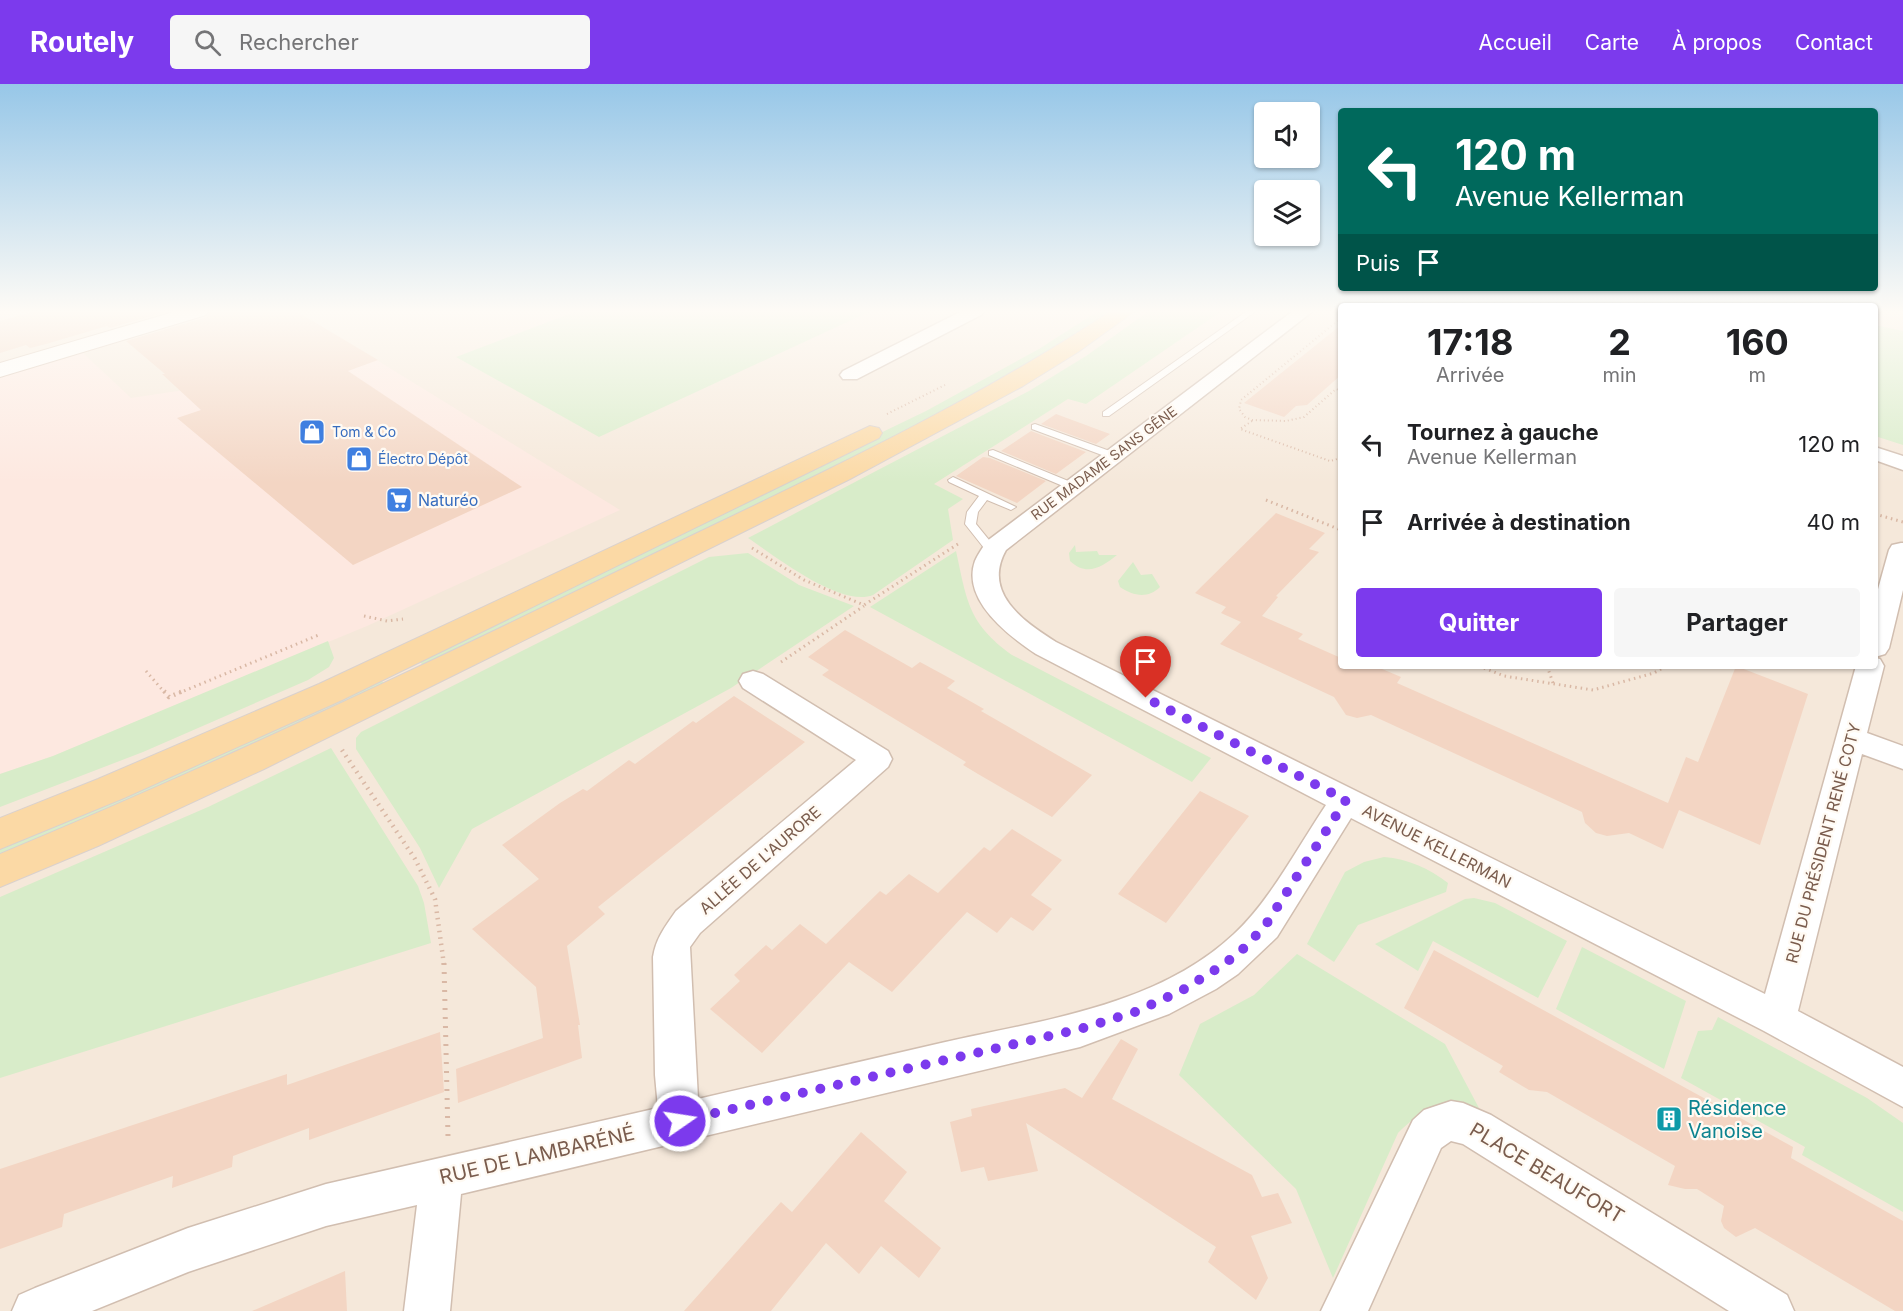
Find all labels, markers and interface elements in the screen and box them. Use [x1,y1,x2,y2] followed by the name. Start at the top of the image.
[170,15,590,69] search box
[30,25,134,59] text: Routely
[191,26,224,59] icon: search
[239,29,359,55] text: Rechercher
[1478,30,1552,55] text: Accueil
[1585,30,1639,55] text: Carte
[1672,30,1762,55] text: À propos
[1795,30,1873,55] text: Contact
[1254,102,1320,246] map controls
[1254,102,1320,168] button: sound
[1455,129,1576,180] text: 120 m
[1356,132,1434,210] icon: left
[1254,180,1320,246] button: layers
[1455,180,1684,213] text: Avenue Kellerman
[1412,246,1445,279] icon: arrive
[1356,250,1400,276] text: Puis
[1427,320,1513,364] text: 17:18
[1608,320,1631,364] text: 2
[1726,320,1789,364] text: 160
[1436,363,1504,387] text: Arrivée
[1602,363,1637,387] text: min
[1749,363,1766,387] text: m
[1027,402,1180,523] street label: RUE MADAME SANS GÊNE
[297,417,327,447] shop icon: Tom & Co
[1407,419,1599,445] text: Tournez à gauche
[332,423,396,440] place label: Tom & Co
[1356,428,1389,461] icon: left
[1798,431,1860,457] text: 120 m
[344,444,374,474] shop icon: Électro Dépôt
[1407,445,1577,469] text: Avenue Kellerman
[378,450,468,467] place label: Électro Dépôt
[384,485,414,515] supermarket icon: Naturéo
[418,490,478,510] place label: Naturéo
[1356,506,1389,539] icon: arrive
[1407,509,1631,535] text: Arrivée à destination
[1806,509,1860,535] text: 40 m
[1356,588,1602,657] button: Quitter
[1614,588,1860,657] button: Partager
[1120,636,1171,698] pin
[1129,645,1162,678] icon: arrive
[1781,720,1865,965] street label: RUE DU PRÉSIDENT RENÉ COTY
[1359,800,1515,892] street label: AVENUE KELLERMAN
[695,802,825,918] street label: ALLÉE DE L'AURORE
[648,1089,712,1153] position arrow
[1688,1096,1786,1143] place label: Résidence Vanoise
[1654,1104,1684,1134] building icon: Résidence Vanoise
[1466,1117,1628,1229] street label: PLACE BEAUFORT
[437,1120,637,1189] street label: RUE DE LAMBARÉNÉ

